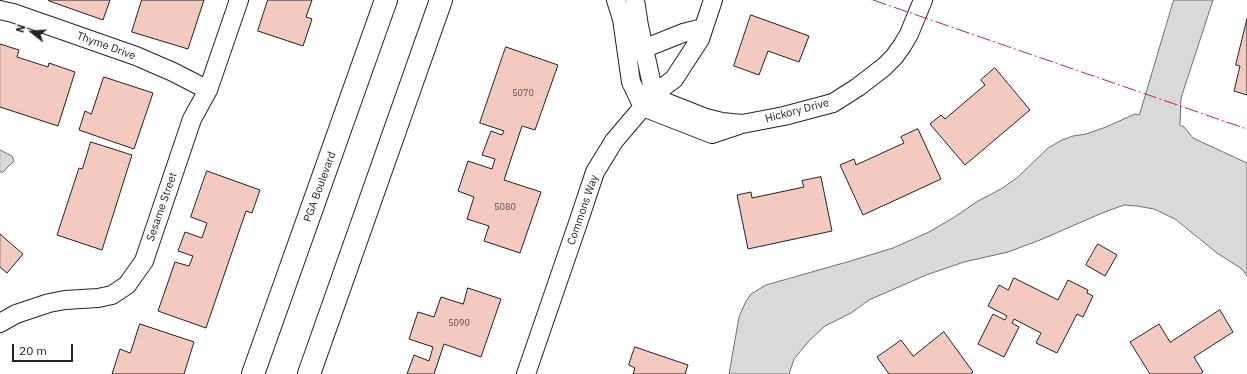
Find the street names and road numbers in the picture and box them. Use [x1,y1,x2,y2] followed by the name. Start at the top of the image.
[75,29,137,63] street label: Thyme Drive
[764,96,830,126] street label: Hickory Drive
[301,150,339,224] street label: PGA Boulevard
[144,171,180,243] street label: Sesame Street
[565,173,601,247] street label: Commons Way

